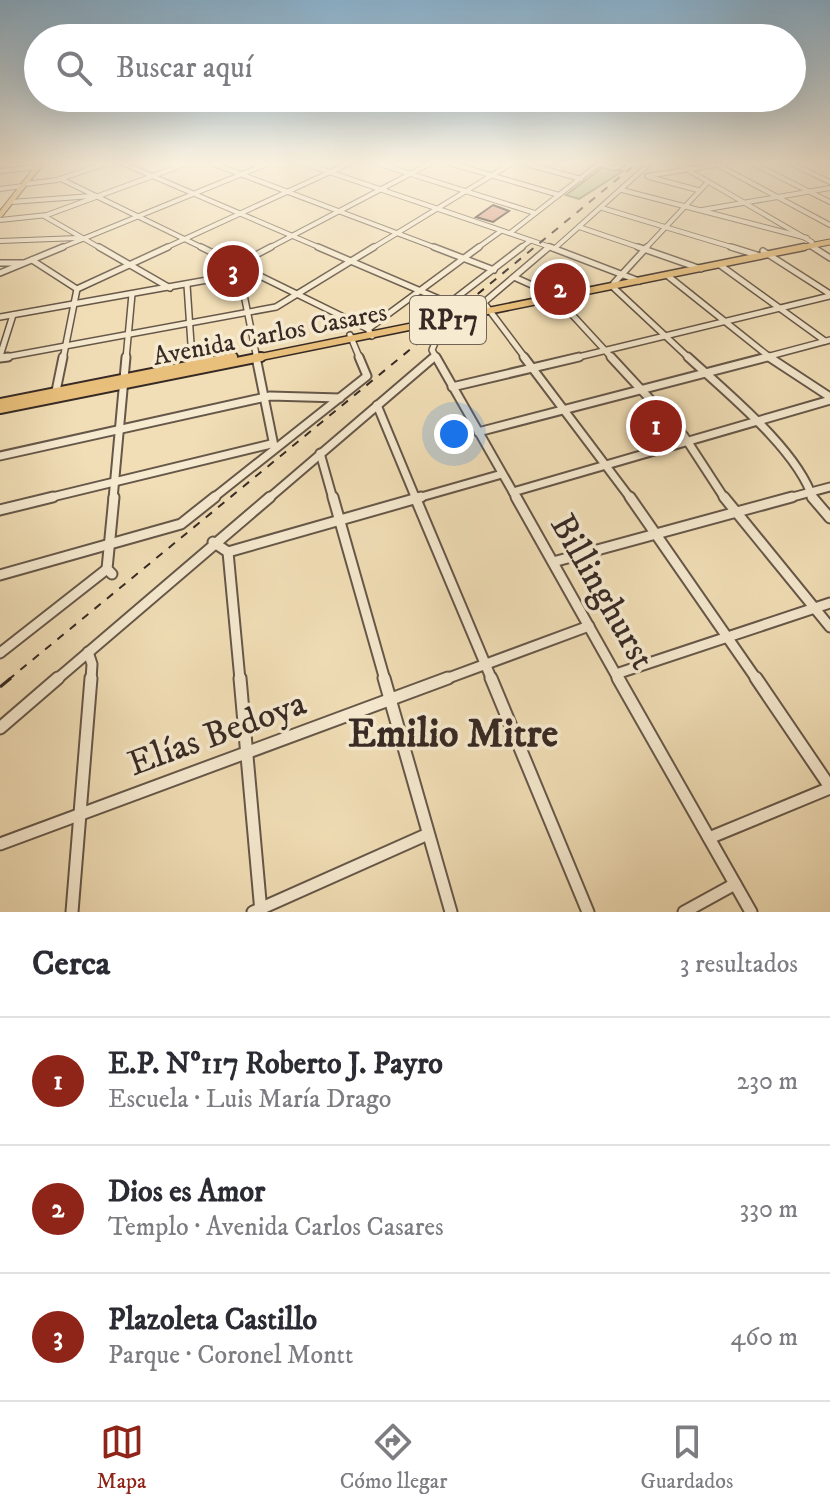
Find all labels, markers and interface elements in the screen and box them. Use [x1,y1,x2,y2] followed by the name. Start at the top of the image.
[24,24,806,112] search box
[52,46,96,90] icon: search
[116,50,253,87] text: Buscar aquí
[207,241,259,301] pin: 3
[534,259,586,319] pin: 2
[150,296,390,374] street label: Avenida Carlos Casares
[410,296,486,344] road number: RP17
[630,396,682,456] pin: 1
[434,414,474,454] your location
[539,506,665,678] street label: Billinghurst
[122,681,313,787] street label: Elías Bedoya
[348,710,558,760] district label: Emilio Mitre
[32,943,110,985] text: Cerca
[680,948,798,981] text: 3 resultados
[108,1046,443,1083] text: E.P. Nº117 Roberto J. Payro
[53,1065,63,1098] text: 1
[736,1065,798,1098] text: 230 m
[108,1083,391,1116] text: Escuela · Luis María Drago
[108,1174,265,1211] text: Dios es Amor
[52,1193,64,1226] text: 2
[740,1193,798,1226] text: 330 m
[108,1211,444,1244] text: Templo · Avenida Carlos Casares
[108,1302,317,1339] text: Plazoleta Castillo
[53,1321,63,1354] text: 3
[730,1321,798,1354] text: 460 m
[108,1339,353,1372] text: Parque · Coronel Montt
[97,1420,146,1495] tab: Mapa
[340,1420,447,1495] tab: Cómo llegar
[641,1420,733,1495] tab: Guardados

